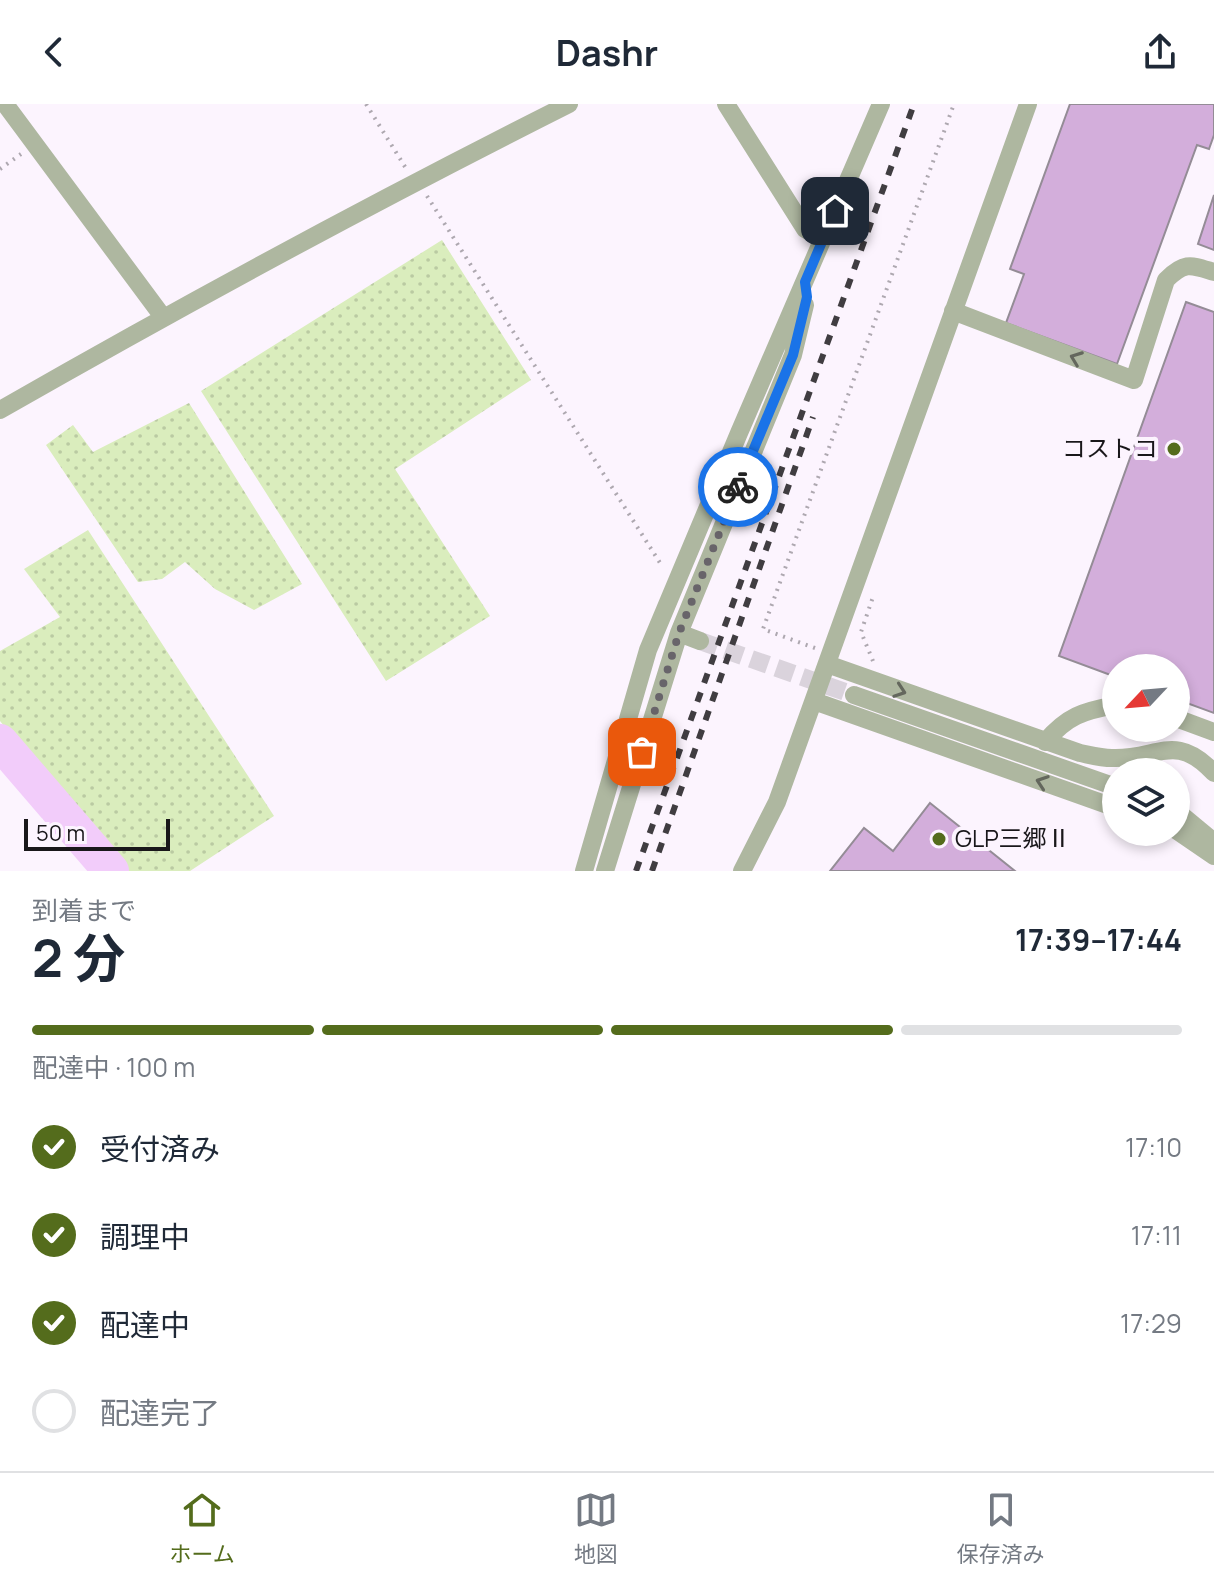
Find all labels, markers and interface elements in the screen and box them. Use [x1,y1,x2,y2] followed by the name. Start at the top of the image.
[556,28,658,77] text: Dashr
[32,30,76,74] icon: back
[1138,30,1182,74] icon: share
[801,177,869,245] pin
[813,189,857,233] icon: home
[1070,351,1084,368] one-way arrow
[1062,431,1158,464] place label: コストコ
[1165,440,1183,458] marker: コストコ
[698,447,778,527] courier
[716,465,760,509] icon: bike
[1102,654,1190,742] north arrow
[1102,654,1190,846] map controls
[892,681,906,697] one-way arrow
[608,718,676,786] pin
[620,730,664,774] icon: bag
[1102,758,1190,846] button: layers
[1036,775,1050,791] one-way arrow
[24,815,170,851] scale bar
[36,818,85,848] text: 50 m
[955,821,1071,854] place label: GLP三郷Ⅱ
[930,830,948,848] marker: GLP三郷Ⅱ
[32,892,136,928] text: 到着まで
[1015,919,1182,960] text: 17:39–17:44
[32,922,125,993] text: 2 分
[32,1049,195,1085] text: 配達中 · 100 m
[32,1125,76,1169] icon: check
[100,1128,220,1169] text: 受付済み
[1125,1129,1182,1165] text: 17:10
[32,1213,76,1257] icon: check
[100,1216,190,1257] text: 調理中
[1131,1217,1182,1253] text: 17:11
[32,1301,76,1345] icon: check
[100,1304,190,1345] text: 配達中
[1120,1305,1182,1341] text: 17:29
[100,1392,220,1433] text: 配達完了
[169,1488,235,1569] tab: ホーム
[574,1488,618,1569] tab: 地図
[957,1488,1045,1569] tab: 保存済み

